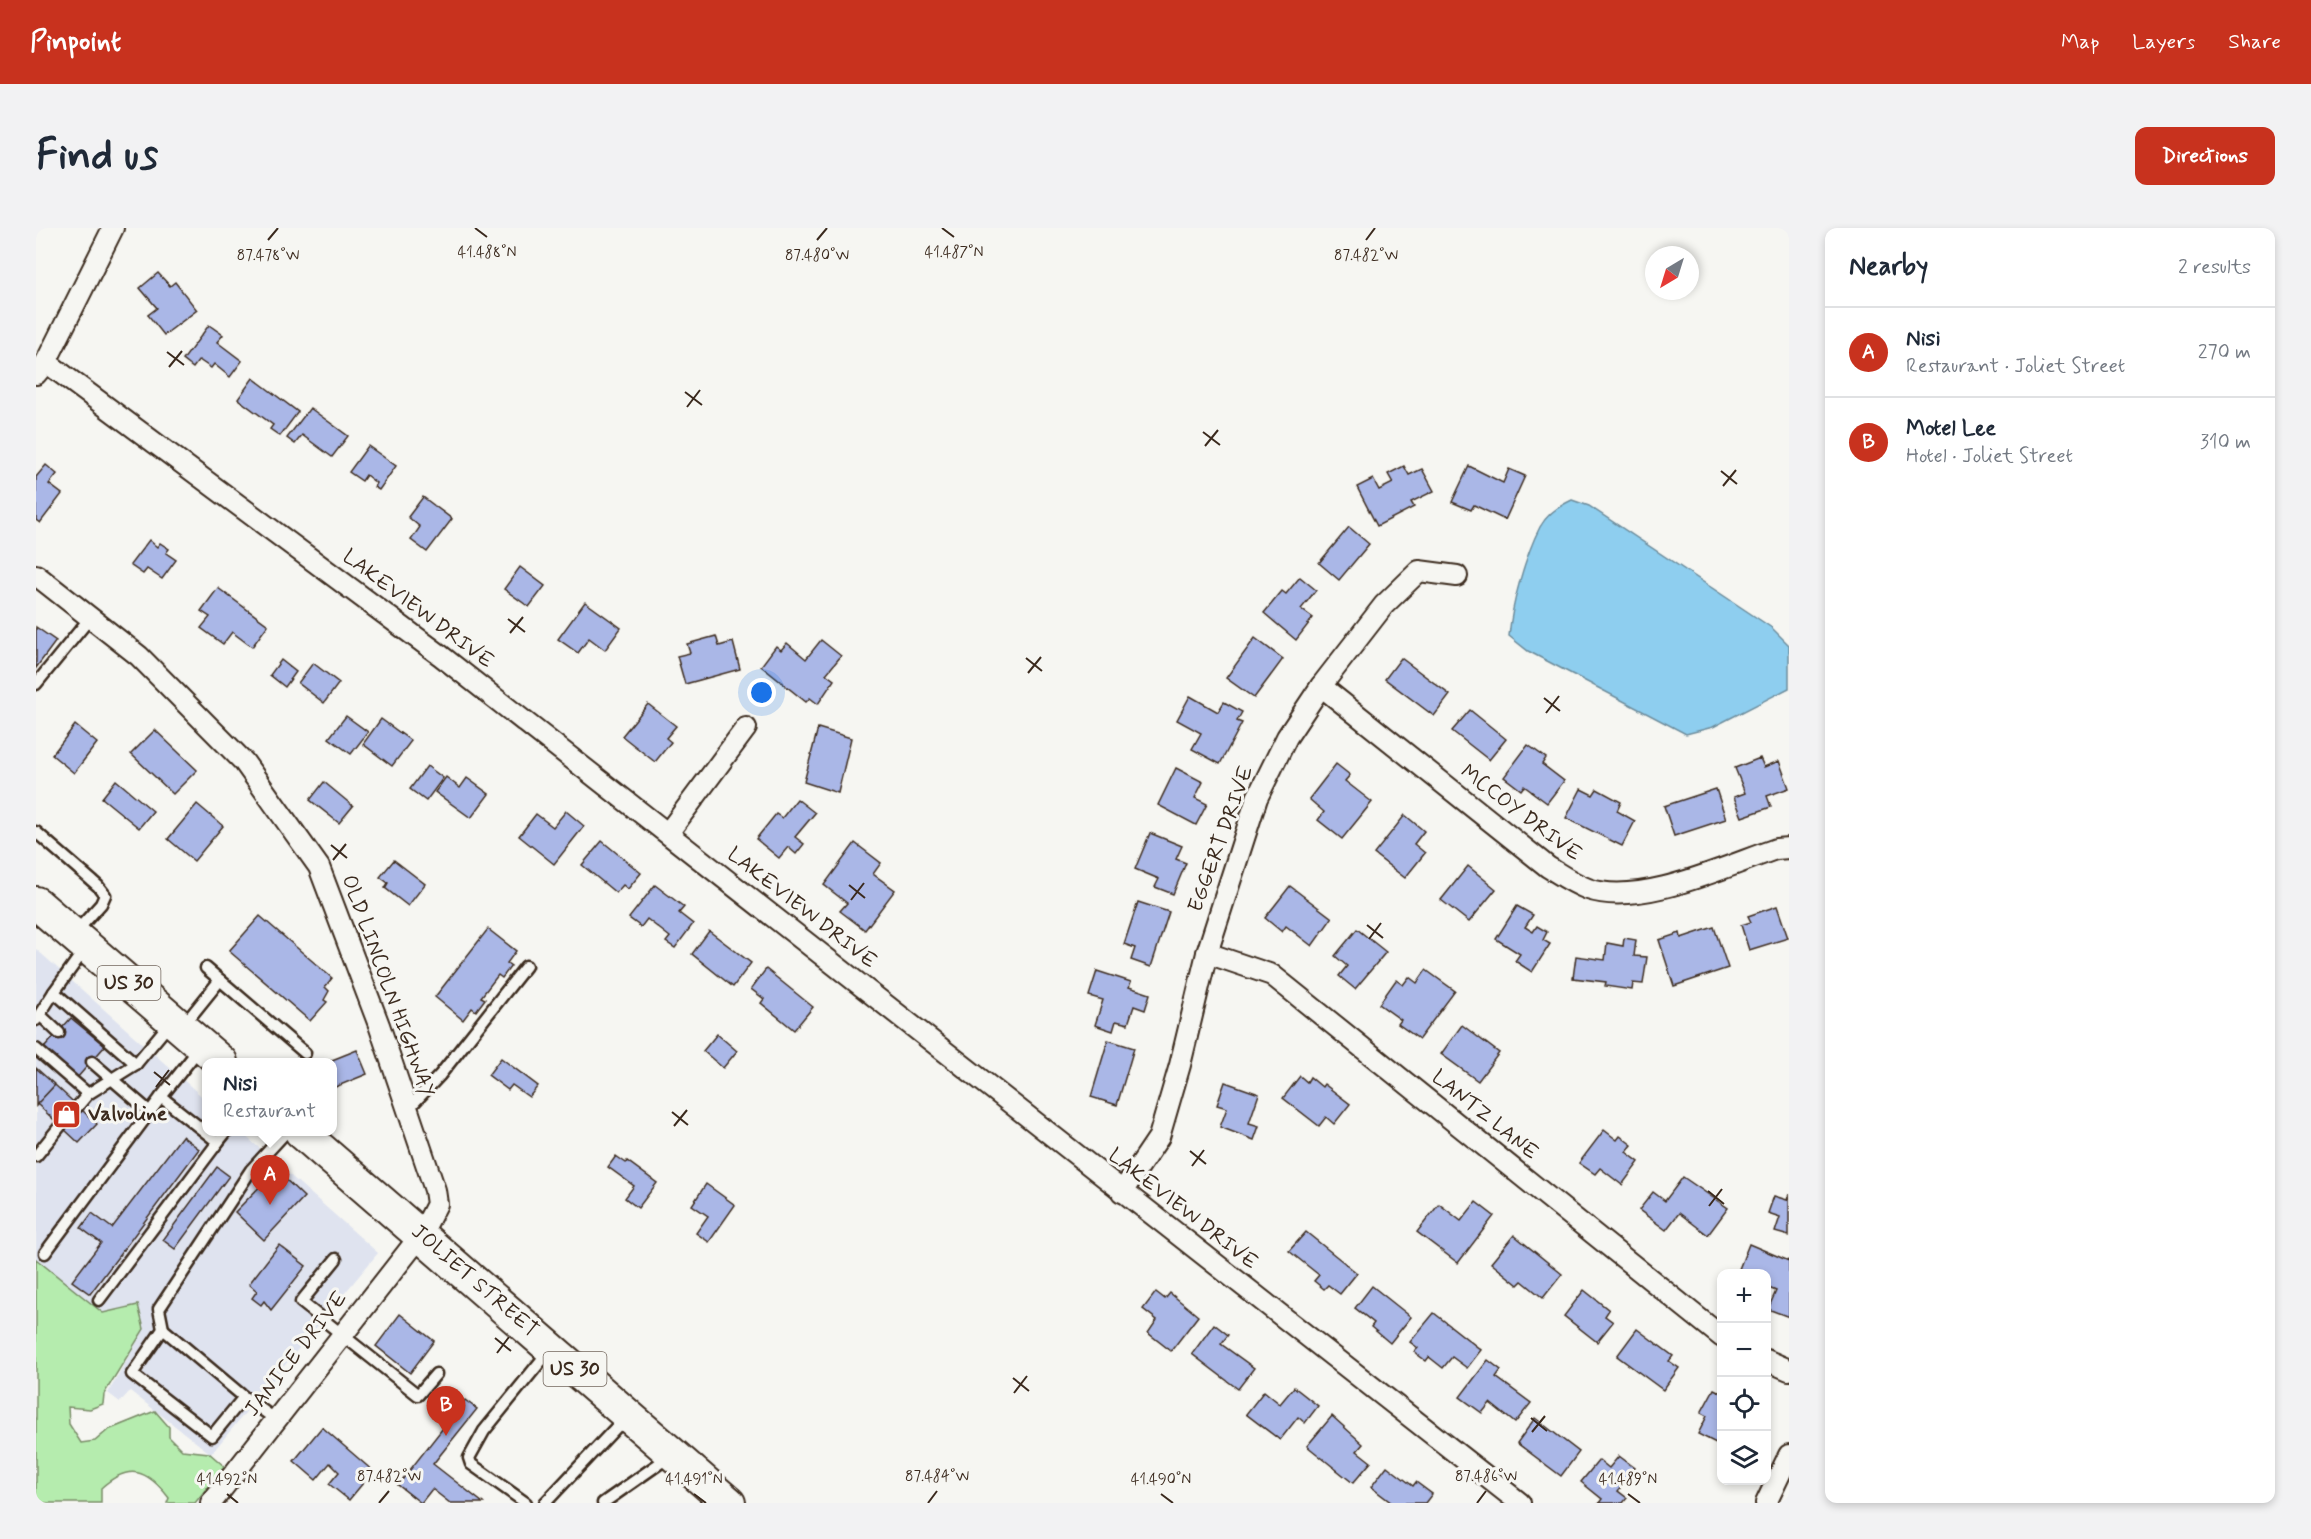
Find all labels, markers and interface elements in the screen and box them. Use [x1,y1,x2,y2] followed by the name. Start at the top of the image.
[30,24,121,61] text: Pinpoint
[2061,28,2099,56] text: Map
[2132,28,2195,56] text: Layers
[2228,28,2281,56] text: Share
[2135,127,2275,185] button: Directions
[36,129,158,184] text: Find us
[458,243,516,263] text: 41.488°N
[924,243,984,263] text: 41.487°N
[237,246,299,266] text: 87.478°W
[785,246,849,266] text: 87.480°W
[1334,246,1398,266] text: 87.482°W
[1645,246,1699,300] north arrow
[1849,250,1928,284] text: Nearby
[2178,254,2251,281] text: 2 results
[1906,325,1941,353] text: Nisi
[1862,339,1875,366] text: A
[2198,339,2251,366] text: 270 m
[1906,353,2125,380] text: Restaurant · Joliet Street
[1906,415,1996,443] text: Motel Lee
[1862,429,1875,456] text: B
[2200,429,2251,456] text: 310 m
[1906,443,2073,470] text: Hotel · Joliet Street
[337,543,499,675] street label: LAKEVIEW DRIVE
[747,678,776,707] your location
[1455,758,1588,868] street label: MCCOY DRIVE
[1182,762,1261,916] street label: EGGERT DRIVE
[721,841,883,975] street label: LAKEVIEW DRIVE
[335,871,441,1101] street label: OLD LINCOLN HIGHWAY
[98,966,160,1000] road number: US 30
[202,1058,337,1136] popup
[1426,1063,1544,1167] street label: LANTZ LANE
[223,1070,258,1098] text: Nisi
[51,1098,83,1130] shop icon: Valvoline
[223,1098,316,1125] text: Restaurant
[88,1100,168,1128] place label: Valvoline
[1102,1142,1264,1276] street label: LAKEVIEW DRIVE
[250,1156,290,1205] pin: A
[405,1218,545,1344] street label: JOLIET STREET
[1717,1269,1771,1485] map controls
[1717,1269,1771,1323] button: +
[238,1285,354,1423] street label: JANICE DRIVE
[1717,1323,1771,1377] button: −
[544,1352,606,1386] road number: US 30
[1717,1377,1771,1431] button: locate
[426,1386,466,1436] pin: B
[1717,1431,1771,1485] button: layers
[357,1467,421,1487] text: 87.482°W
[905,1467,969,1487] text: 87.484°W
[1455,1467,1517,1487] text: 87.486°W
[197,1470,257,1490] text: 41.492°N
[665,1470,723,1490] text: 41.491°N
[1131,1470,1191,1490] text: 41.490°N
[1599,1470,1657,1490] text: 41.489°N

